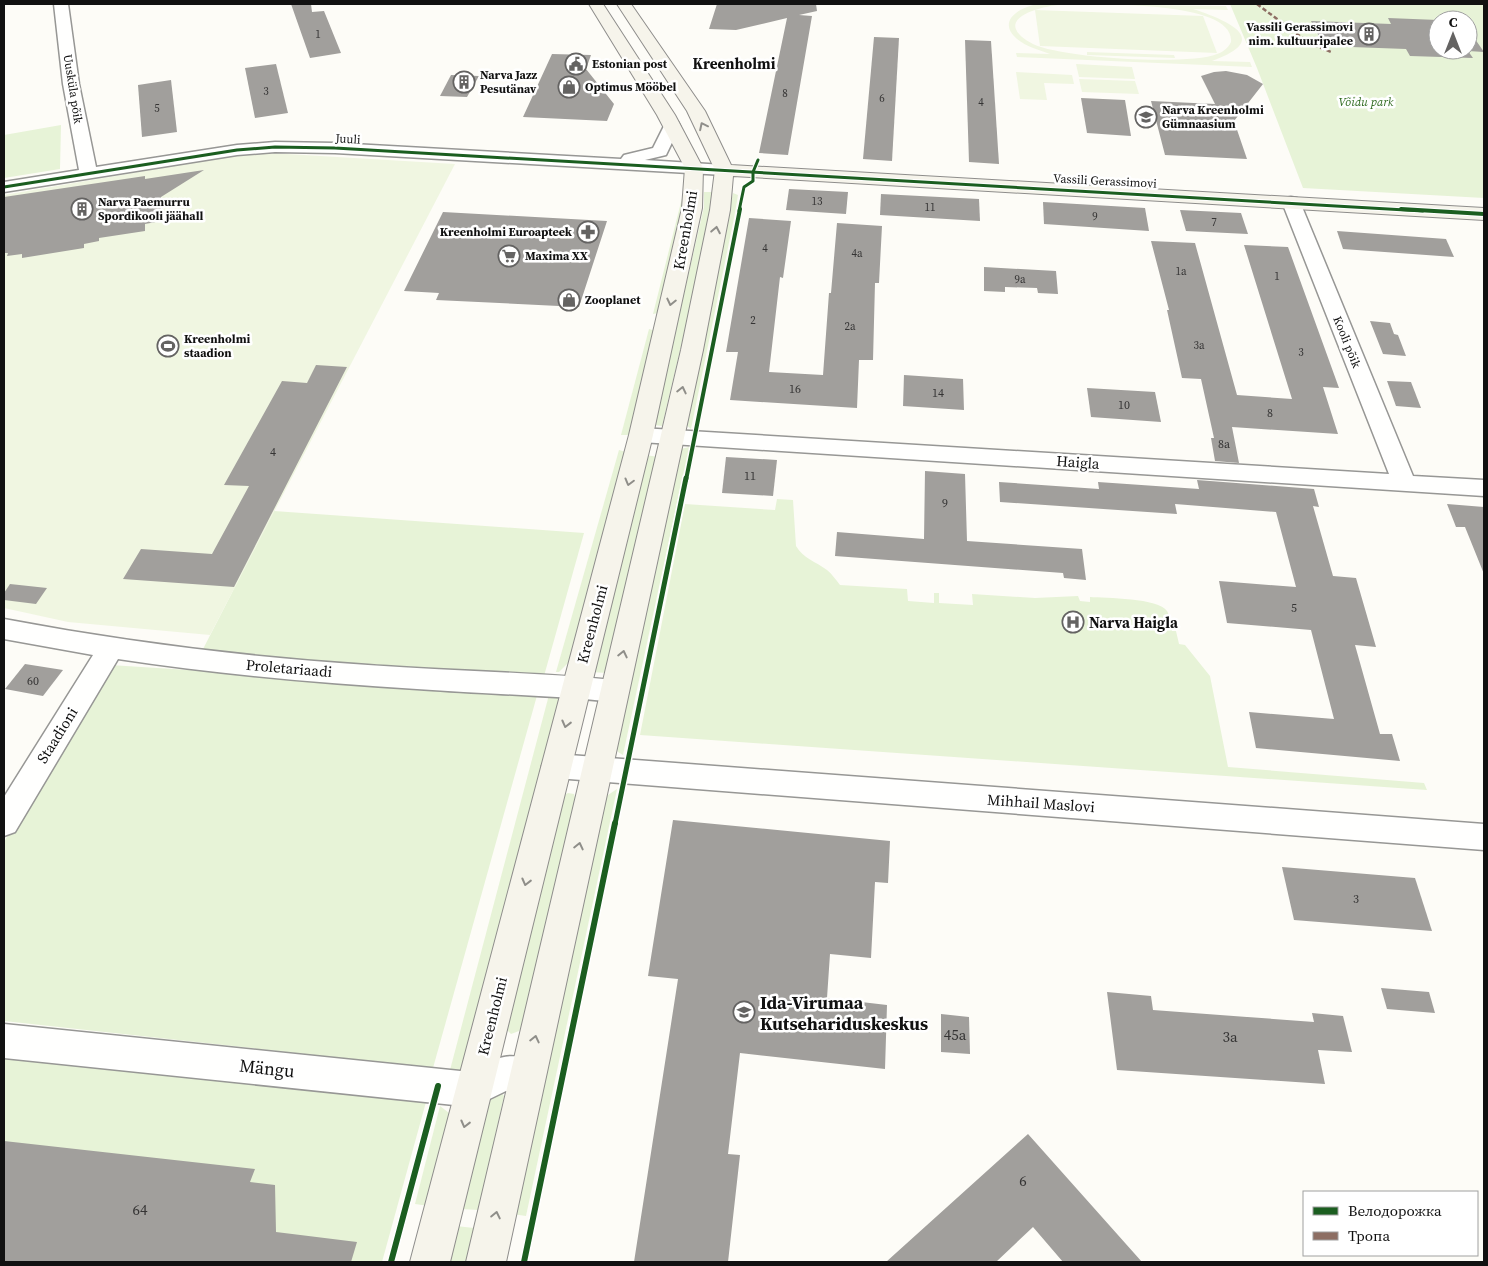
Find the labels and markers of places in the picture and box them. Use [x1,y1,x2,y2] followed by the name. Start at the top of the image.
[1246,19,1353,49] place label: Vassili Gerassimovi nim. kultuuripalee
[1357,22,1381,46] building icon: Vassili Gerassimovi nim. kultuuripalee
[564,52,588,76] public building icon: Estonian post
[592,56,668,72] place label: Estonian post
[480,67,538,97] place label: Narva Jazz Pesutänav
[452,70,476,94] building icon: Narva Jazz Pesutänav
[557,75,581,99] shop icon: Optimus Mööbel
[585,79,676,95] place label: Optimus Mööbel
[1162,102,1264,132] place label: Narva Kreenholmi Gümnaasium
[1134,105,1158,129] school or university icon: Narva Kreenholmi Gümnaasium
[98,194,204,224] place label: Narva Paemurru Spordikooli jäähall
[70,197,94,221] building icon: Narva Paemurru Spordikooli jäähall
[576,220,600,244] pharmacy icon: Kreenholmi Euroapteek
[440,224,573,240] place label: Kreenholmi Euroapteek
[497,244,521,268] supermarket icon: Maxima XX
[525,248,588,264] place label: Maxima XX
[557,288,581,312] shop icon: Zooplanet
[585,292,641,308] place label: Zooplanet
[184,331,251,361] place label: Kreenholmi staadion
[156,334,180,358] sports icon: Kreenholmi staadion
[1061,610,1085,634] hospital icon: Narva Haigla
[1089,612,1179,633] place label: Narva Haigla
[760,990,928,1036] place label: Ida-Virumaa Kutsehariduskeskus
[732,1000,756,1024] school or university icon: Ida-Virumaa Kutsehariduskeskus

